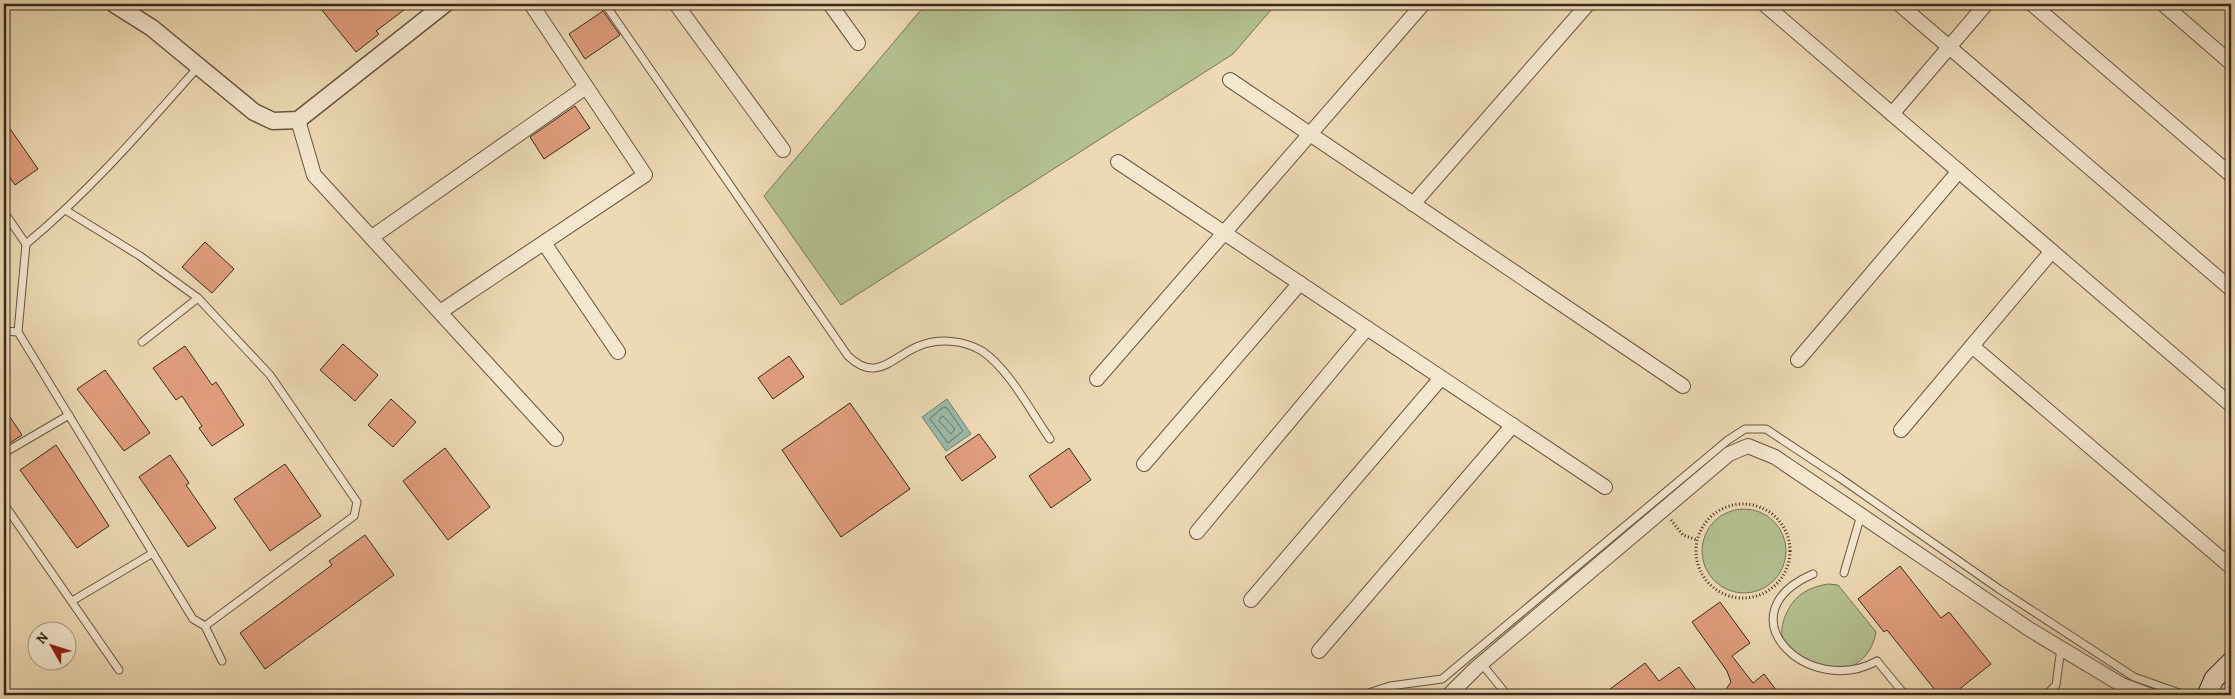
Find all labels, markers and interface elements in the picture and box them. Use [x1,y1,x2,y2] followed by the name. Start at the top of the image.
[28,622,78,672] north arrow
[32,628,53,648] text: N

